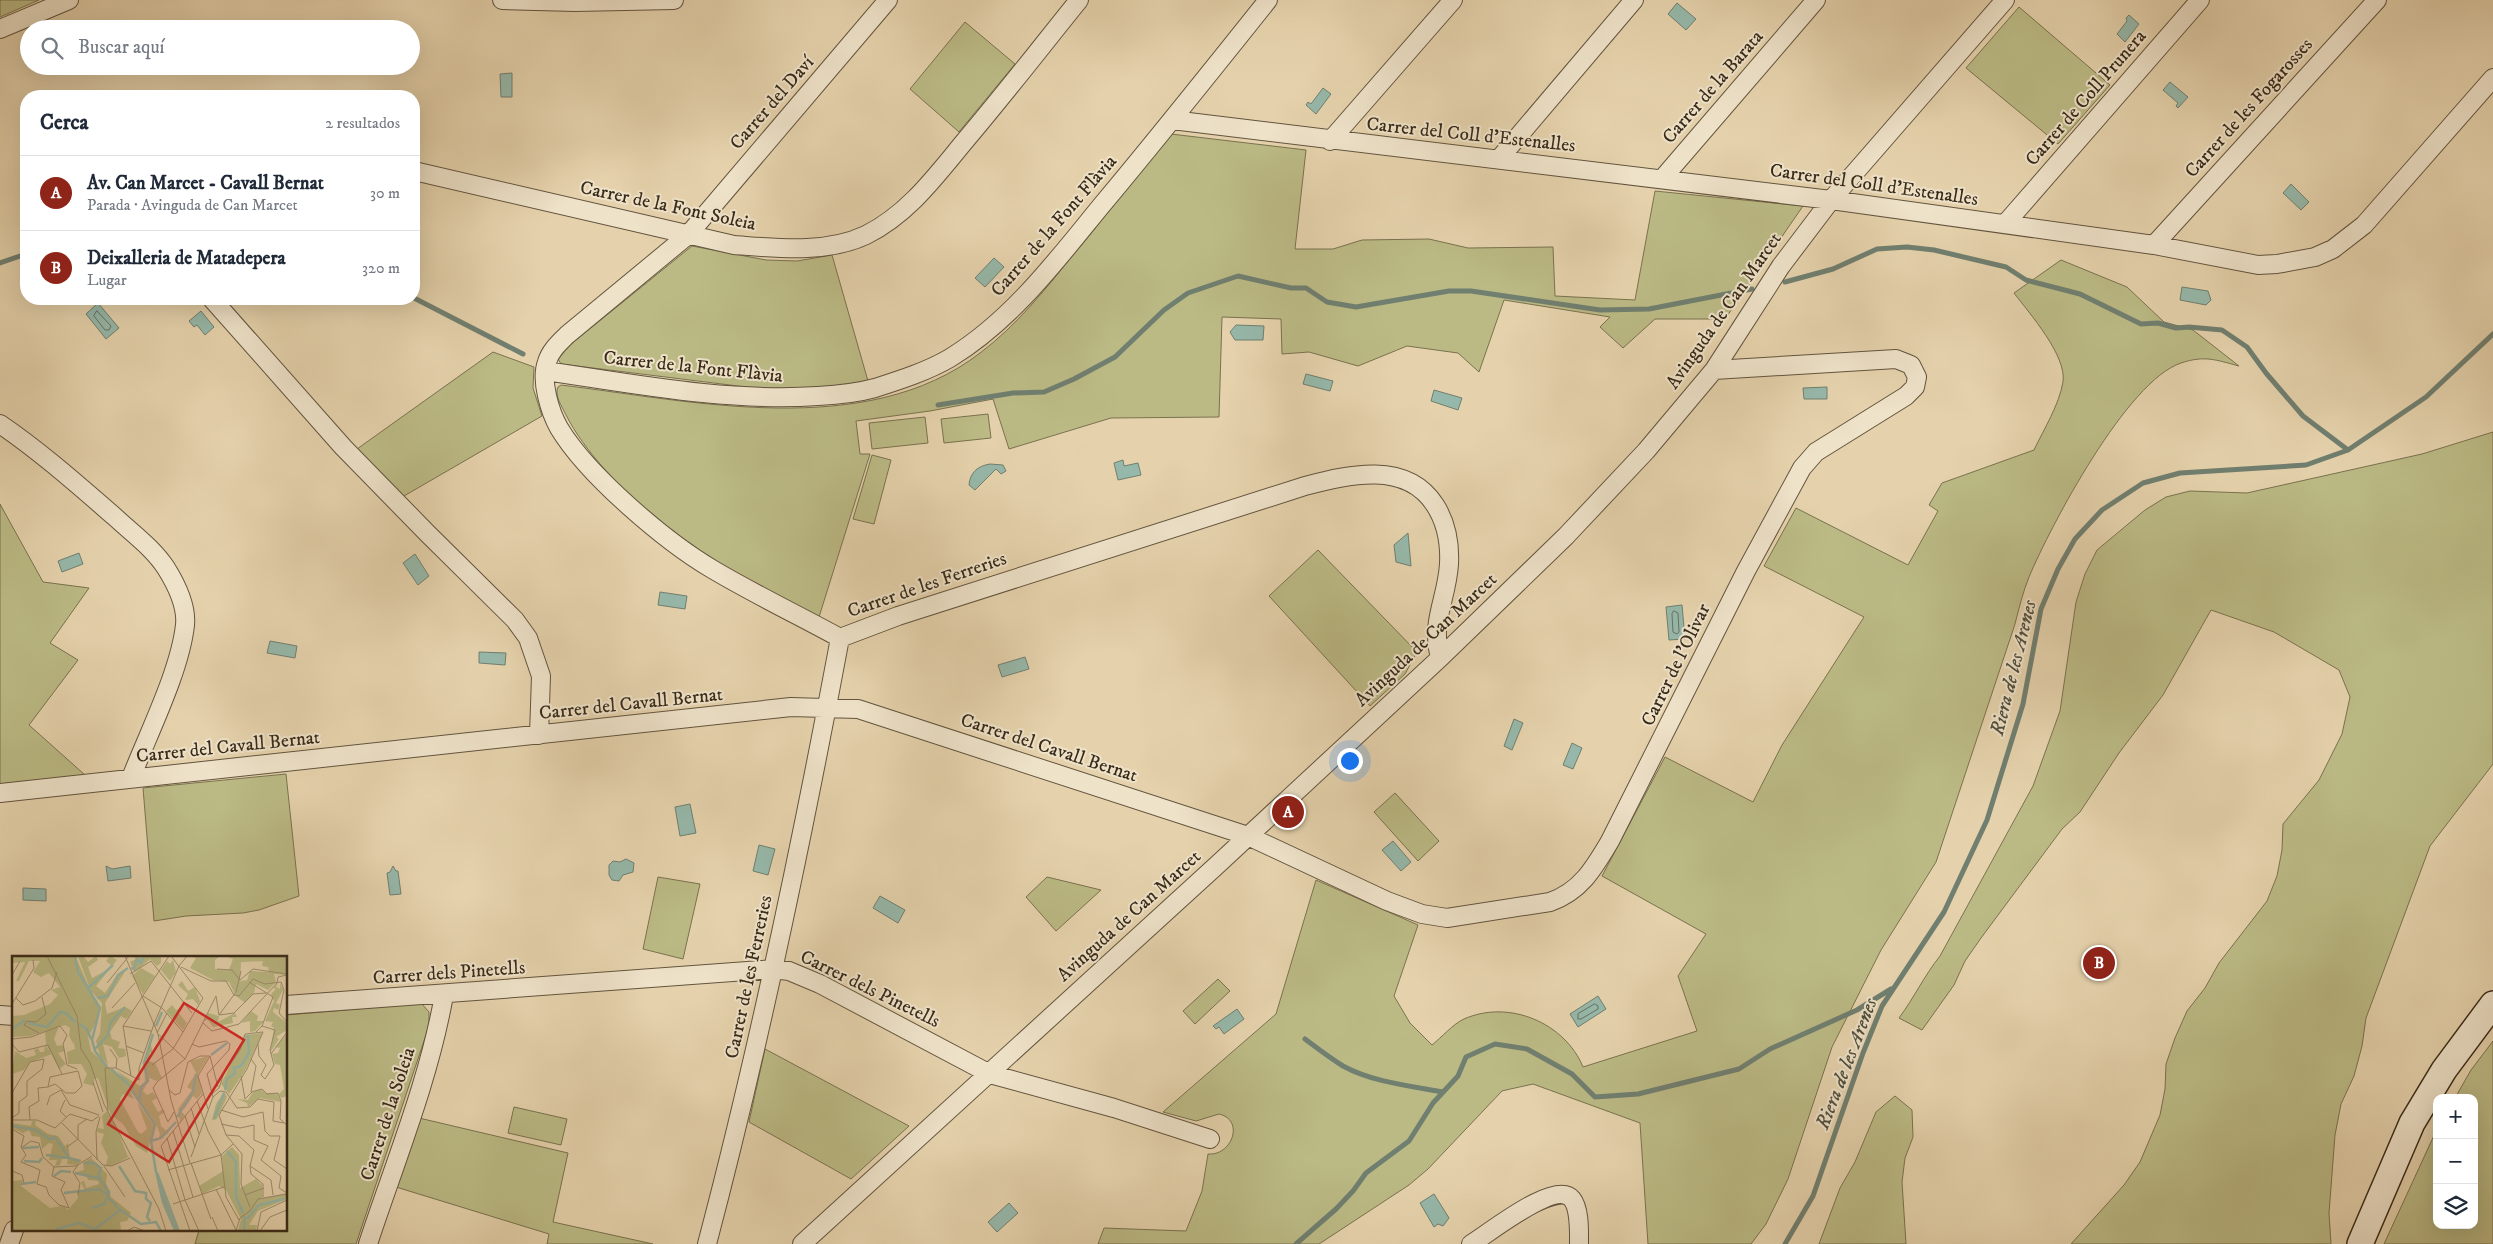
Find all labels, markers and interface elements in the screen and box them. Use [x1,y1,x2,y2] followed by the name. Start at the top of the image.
[20,20,420,75] search box
[2021,25,2151,171] street label: Carrer de Coll Prunera
[1658,26,1768,148] street label: Carrer de la Barata
[2180,33,2318,183] street label: Carrer de les Fogarosses
[38,34,66,62] icon: search
[78,36,164,59] text: Buscar aquí
[725,51,820,154] street label: Carrer del Daví
[40,110,88,136] text: Cerca
[325,113,400,133] text: 2 resultados
[1365,113,1577,157] street label: Carrer del Coll d'Estenalles
[986,151,1122,301] street label: Carrer de la Font Flàvia
[1768,159,1980,211] street label: Carrer del Coll d'Estenalles
[87,172,324,195] text: Av. Can Marcet - Cavall Bernat
[578,176,758,236] street label: Carrer de la Font Soleia
[51,183,61,203] text: A
[370,183,400,203] text: 30 m
[87,195,298,215] text: Parada · Avinguda de Can Marcet
[1661,228,1787,394] street label: Avinguda de Can Marcet
[87,247,286,270] text: Deixalleria de Matadepera
[51,258,61,278] text: B
[362,258,400,278] text: 320 m
[87,270,127,290] text: Lugar
[602,346,784,388] street label: Carrer de la Font Flàvia
[845,547,1009,623] street label: Carrer de les Ferreries
[1350,568,1502,712] street label: Avinguda de Can Marcet
[1985,597,2043,739] water label: Riera de les Arenes
[1636,600,1716,730] street label: Carrer de l'Olivar
[538,683,724,725] street label: Carrer del Cavall Bernat
[958,709,1140,787] street label: Carrer del Cavall Bernat
[135,726,321,768] street label: Carrer del Cavall Bernat
[1337,748,1363,774] your location
[1272,793,1304,831] pin: A
[1052,845,1206,987] street label: Avinguda de Can Marcet
[720,893,778,1061] street label: Carrer de les Ferreries
[2083,944,2115,982] pin: B
[796,945,944,1033] street label: Carrer dels Pinetells
[12,956,288,1232] inset map
[372,956,526,990] street label: Carrer dels Pinetells
[1810,994,1884,1134] water label: Riera de les Arenes
[356,1044,420,1184] street label: Carrer de la Soleia
[2433,1094,2478,1229] map controls
[2433,1094,2478,1139] button: +
[2433,1139,2478,1184] button: −
[2433,1184,2478,1229] button: layers

